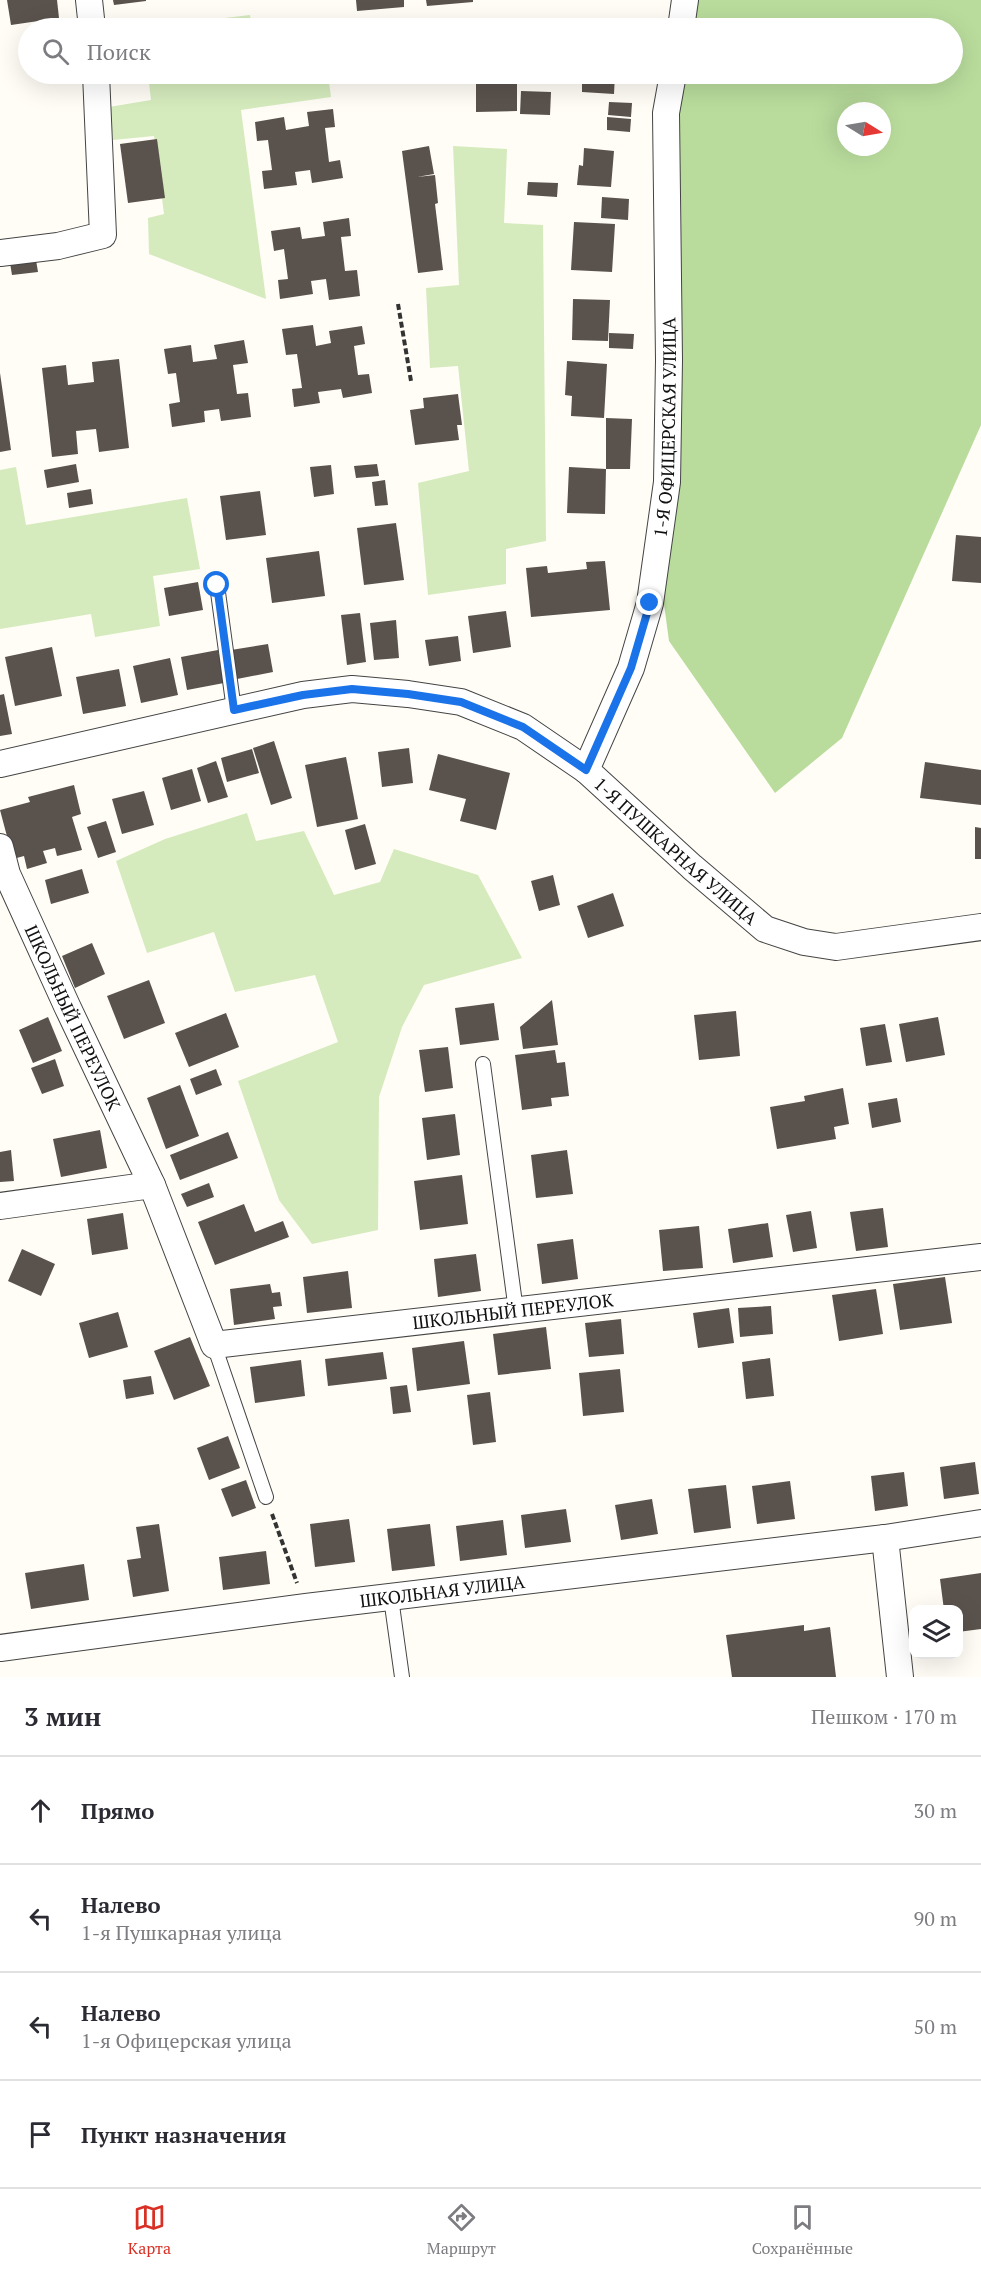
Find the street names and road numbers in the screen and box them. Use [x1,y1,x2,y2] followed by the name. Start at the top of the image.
[647,316,681,539] street label: 1-Я ОФИЦЕРСКАЯ УЛИЦА
[589,771,764,930] street label: 1-Я ПУШКАРНАЯ УЛИЦА
[20,921,127,1114] street label: ШКОЛЬНЫЙ ПЕРЕУЛОК
[411,1287,615,1334] street label: ШКОЛЬНЫЙ ПЕРЕУЛОК
[359,1569,527,1612] street label: ШКОЛЬНАЯ УЛИЦА

